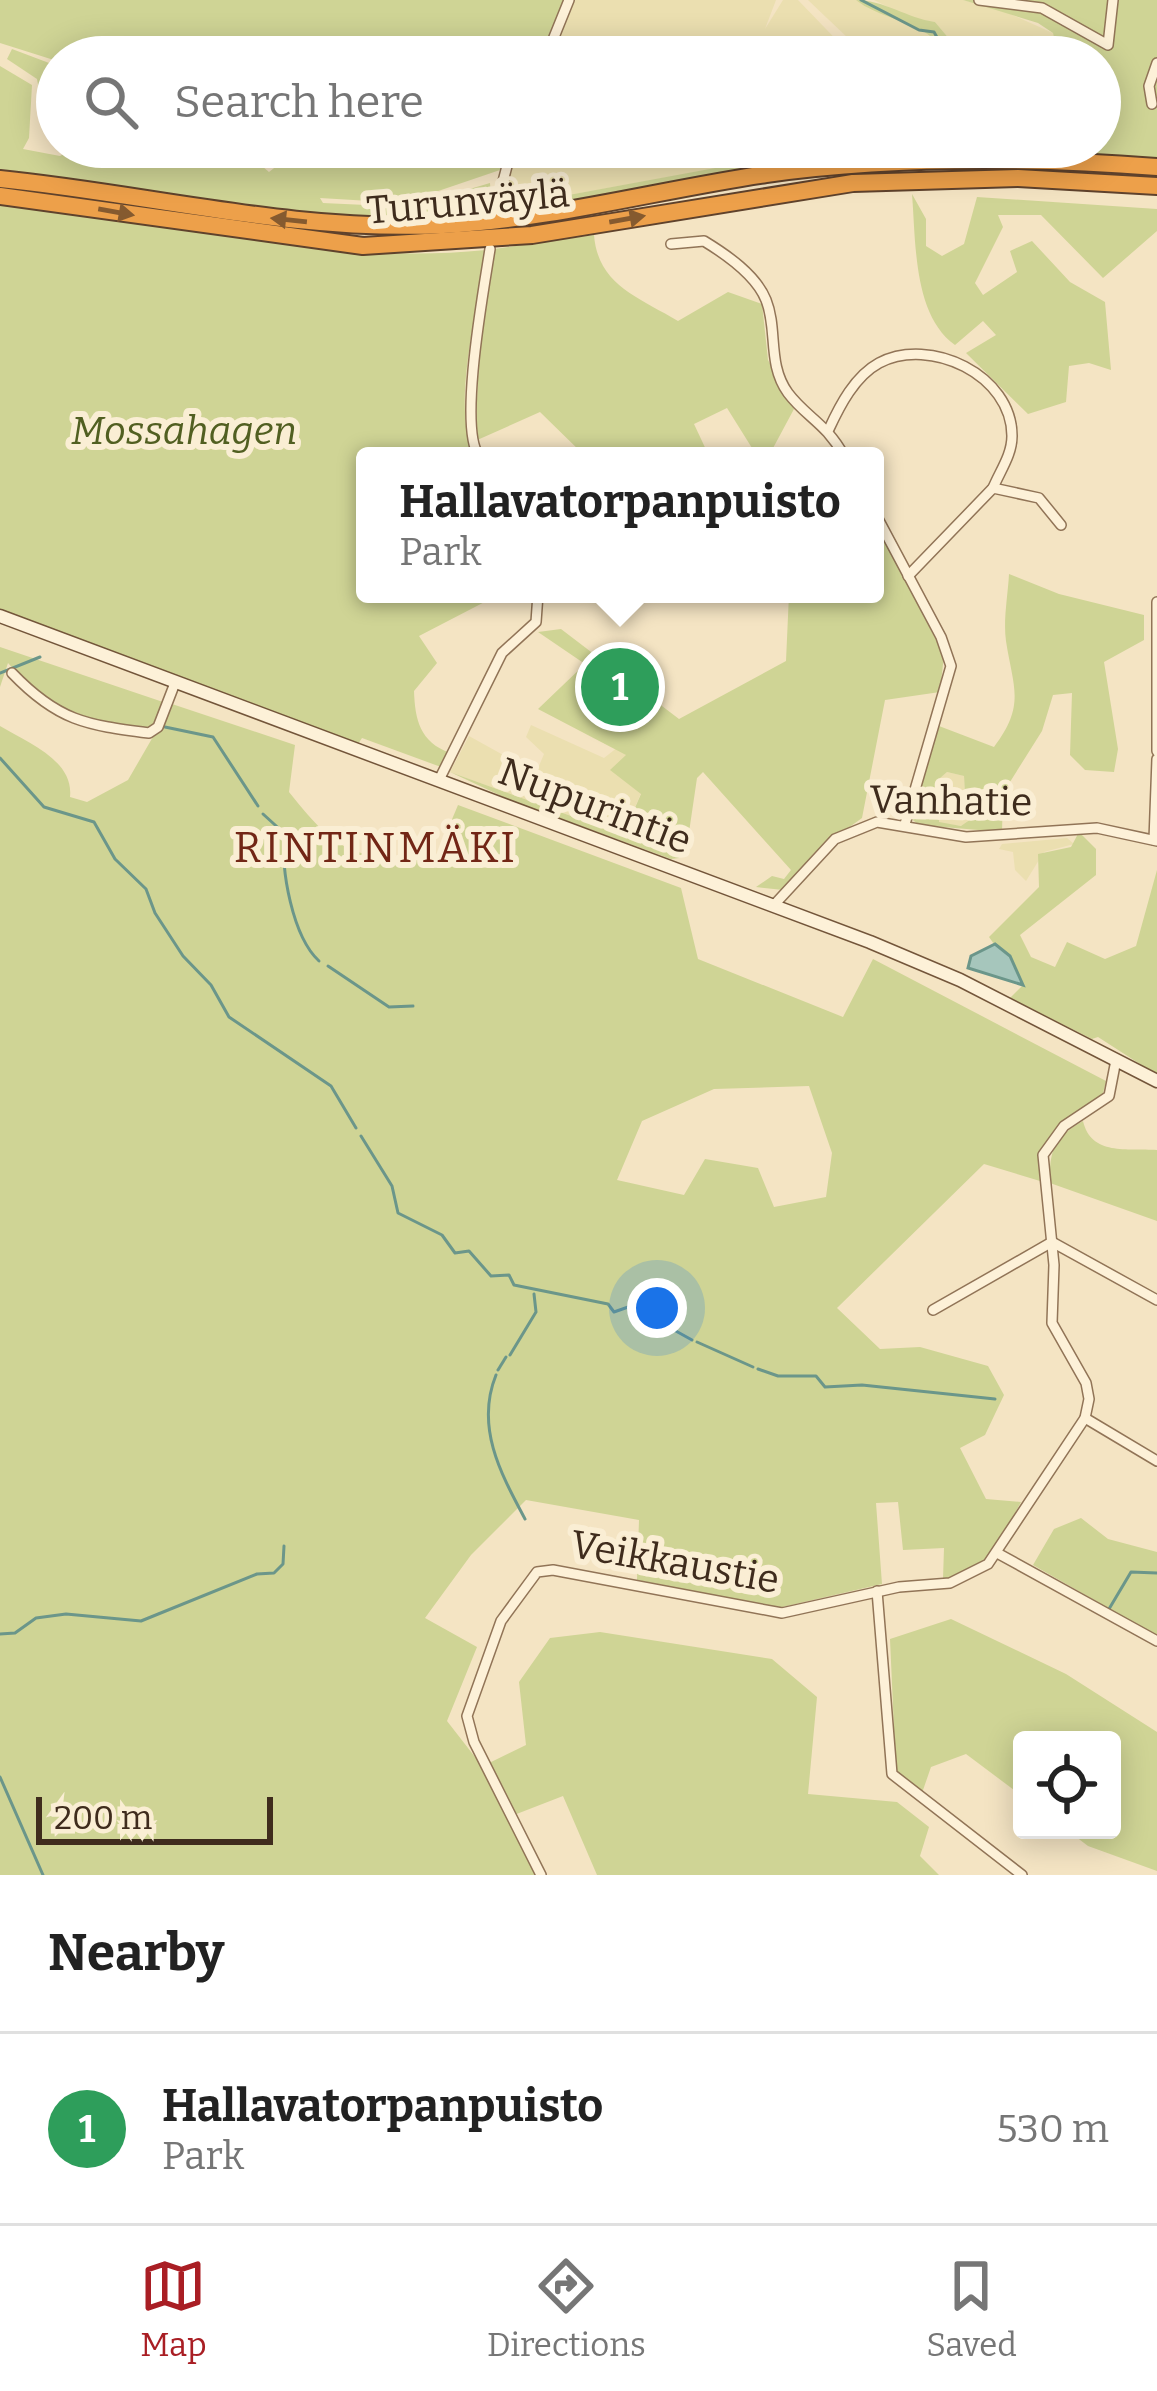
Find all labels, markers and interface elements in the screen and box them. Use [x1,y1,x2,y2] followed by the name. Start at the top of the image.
[36,36,1121,168] search box
[78,69,144,135] icon: search
[174,75,424,129] text: Search here
[365,170,571,234] street label: Turunväylä
[97,204,135,222] one-way arrow
[609,209,647,227] one-way arrow
[270,211,307,230] one-way arrow
[71,408,297,454] park label: Mossahagen
[356,447,884,603] popup
[399,475,841,529] text: Hallavatorpanpuisto
[399,529,482,575] text: Park
[581,642,659,732] pin: 1
[492,748,698,864] street label: Nupurintie
[869,777,1033,825] street label: Vanhatie
[234,823,518,873] district label: RINTINMÄKI
[627,1278,687,1338] your location
[567,1521,783,1603] street label: Veikkaustie
[1013,1731,1121,1839] map controls
[1013,1731,1121,1839] button: locate
[36,1791,273,1844] scale bar
[54,1798,152,1838] text: 200 m
[48,1922,224,1984] text: Nearby
[162,2079,603,2133] text: Hallavatorpanpuisto
[79,2106,95,2152] text: 1
[997,2106,1109,2152] text: 530 m
[162,2133,244,2179] text: Park
[140,2253,207,2365] tab: Map
[487,2253,646,2365] tab: Directions
[926,2253,1017,2365] tab: Saved

